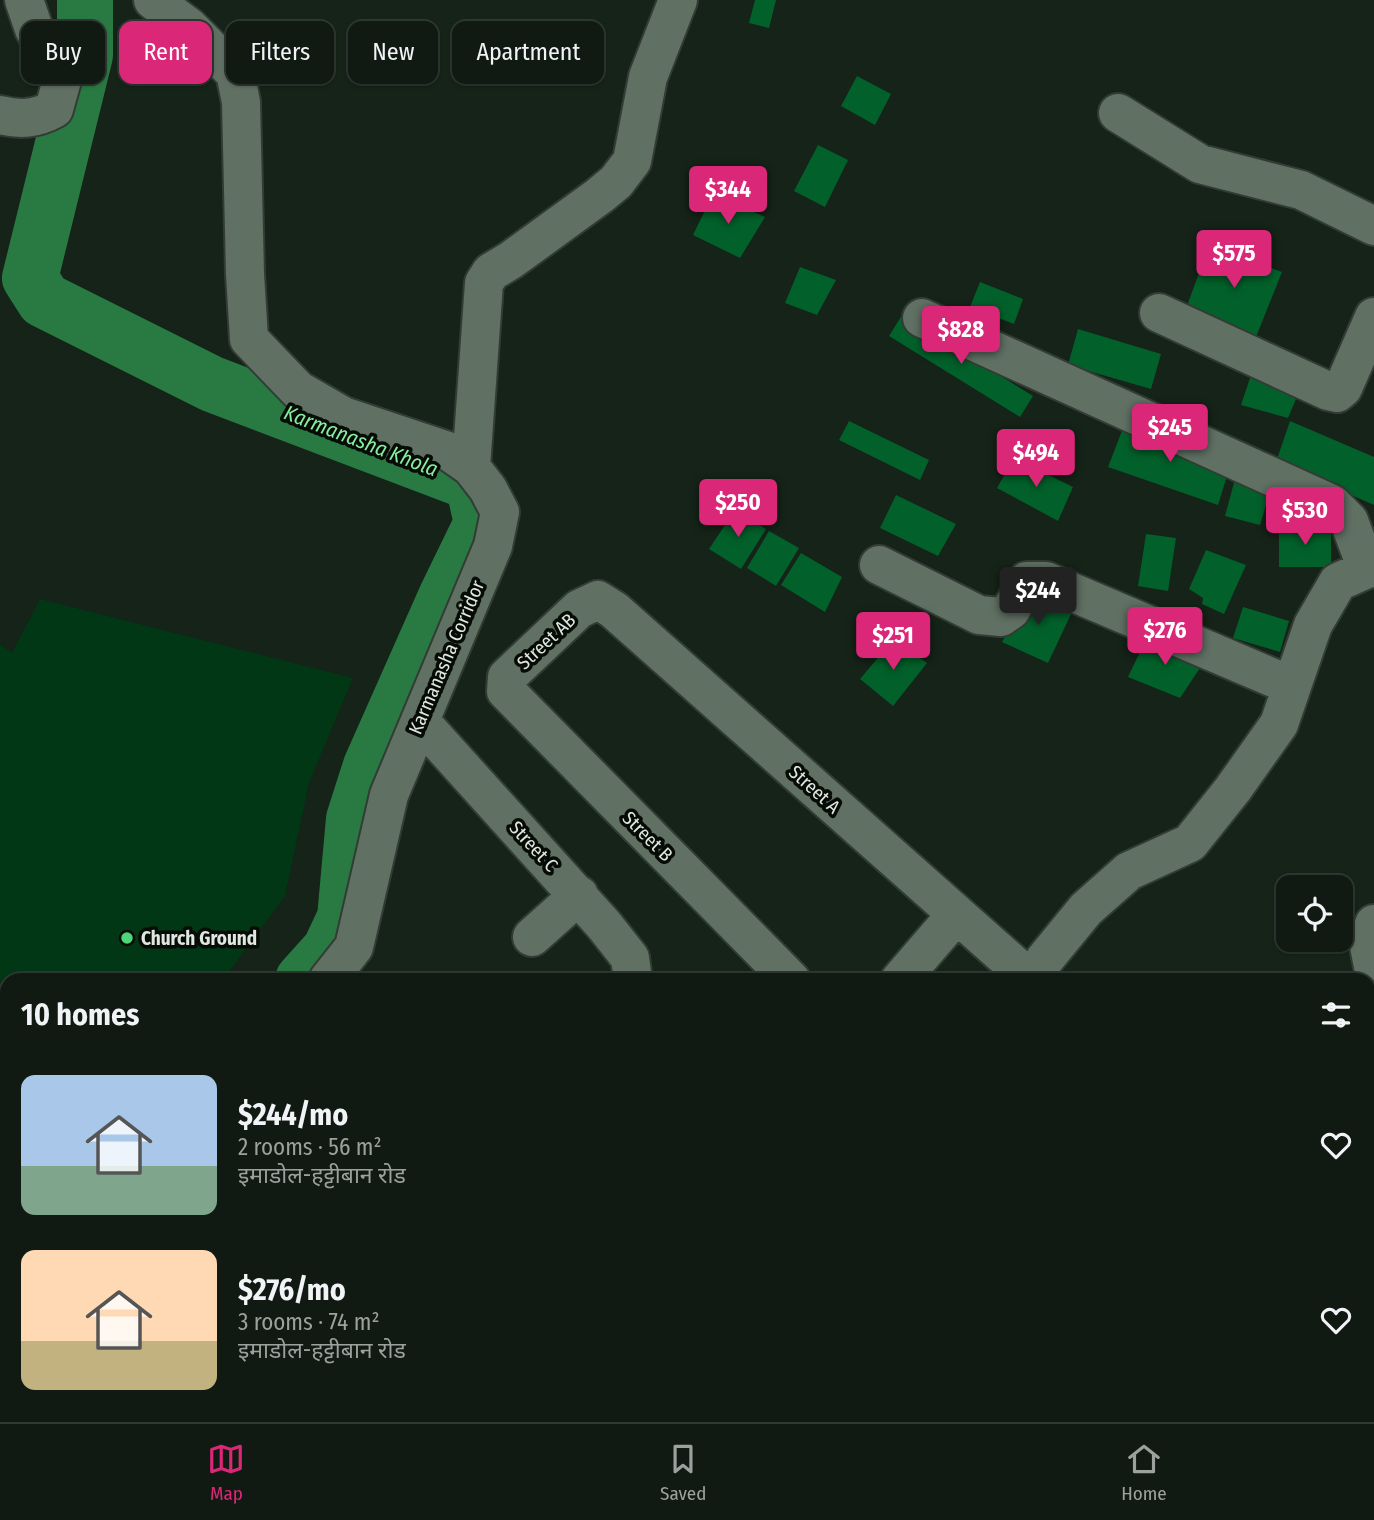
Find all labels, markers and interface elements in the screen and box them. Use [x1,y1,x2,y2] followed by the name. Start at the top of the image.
[21,21,105,84] chip: Buy
[119,21,212,84] chip: Rent
[226,21,334,84] chip: Filters
[348,21,438,84] chip: New
[452,21,604,84] chip: Apartment
[687,166,769,226] pin: $344
[705,175,751,203] text: $344
[1193,230,1275,290] pin: $575
[1212,239,1256,267] text: $575
[920,306,1002,366] pin: $828
[938,315,984,343] text: $828
[280,400,442,482] water label: Karmanasha Khola
[1129,405,1211,464] pin: $245
[1148,413,1192,441] text: $245
[995,430,1077,489] pin: $494
[1013,438,1059,466] text: $494
[697,480,779,539] pin: $250
[715,488,761,516] text: $250
[1264,488,1346,547] pin: $530
[1282,496,1328,524] text: $530
[997,568,1079,627] pin: $244
[404,576,489,738] street label: Karmanasha Corridor
[1015,576,1061,604] text: $244
[1124,608,1206,667] pin: $276
[512,609,580,674] street label: Street AB
[852,612,934,672] pin: $251
[1143,616,1187,644] text: $276
[872,621,914,649] text: $251
[784,760,845,818] street label: Street A
[618,806,678,866] street label: Street B
[504,816,563,877] street label: Street C
[1276,875,1353,952] map controls
[1276,875,1353,952] button: locate
[141,927,257,950] place label: Church Ground
[119,930,135,946] marker: Church Ground
[1317,996,1355,1034] icon: filters
[21,997,139,1033] text: 10 homes
[238,1097,348,1133] text: $244/mo
[77,1103,161,1187] icon: home
[1317,1126,1355,1164] icon: heart
[238,1133,382,1161] text: 2 rooms · 56 m²
[238,1161,406,1189] text: इमाडोल-हट्टीबान रोड
[238,1272,346,1308] text: $276/mo
[77,1278,161,1362] icon: home
[1317,1301,1355,1339] icon: heart
[238,1308,380,1336] text: 3 rooms · 74 m²
[238,1336,406,1364] text: इमाडोल-हट्टीबान रोड
[207,1440,245,1505] tab: Map
[660,1440,706,1505] tab: Saved
[1121,1440,1167,1505] tab: Home

